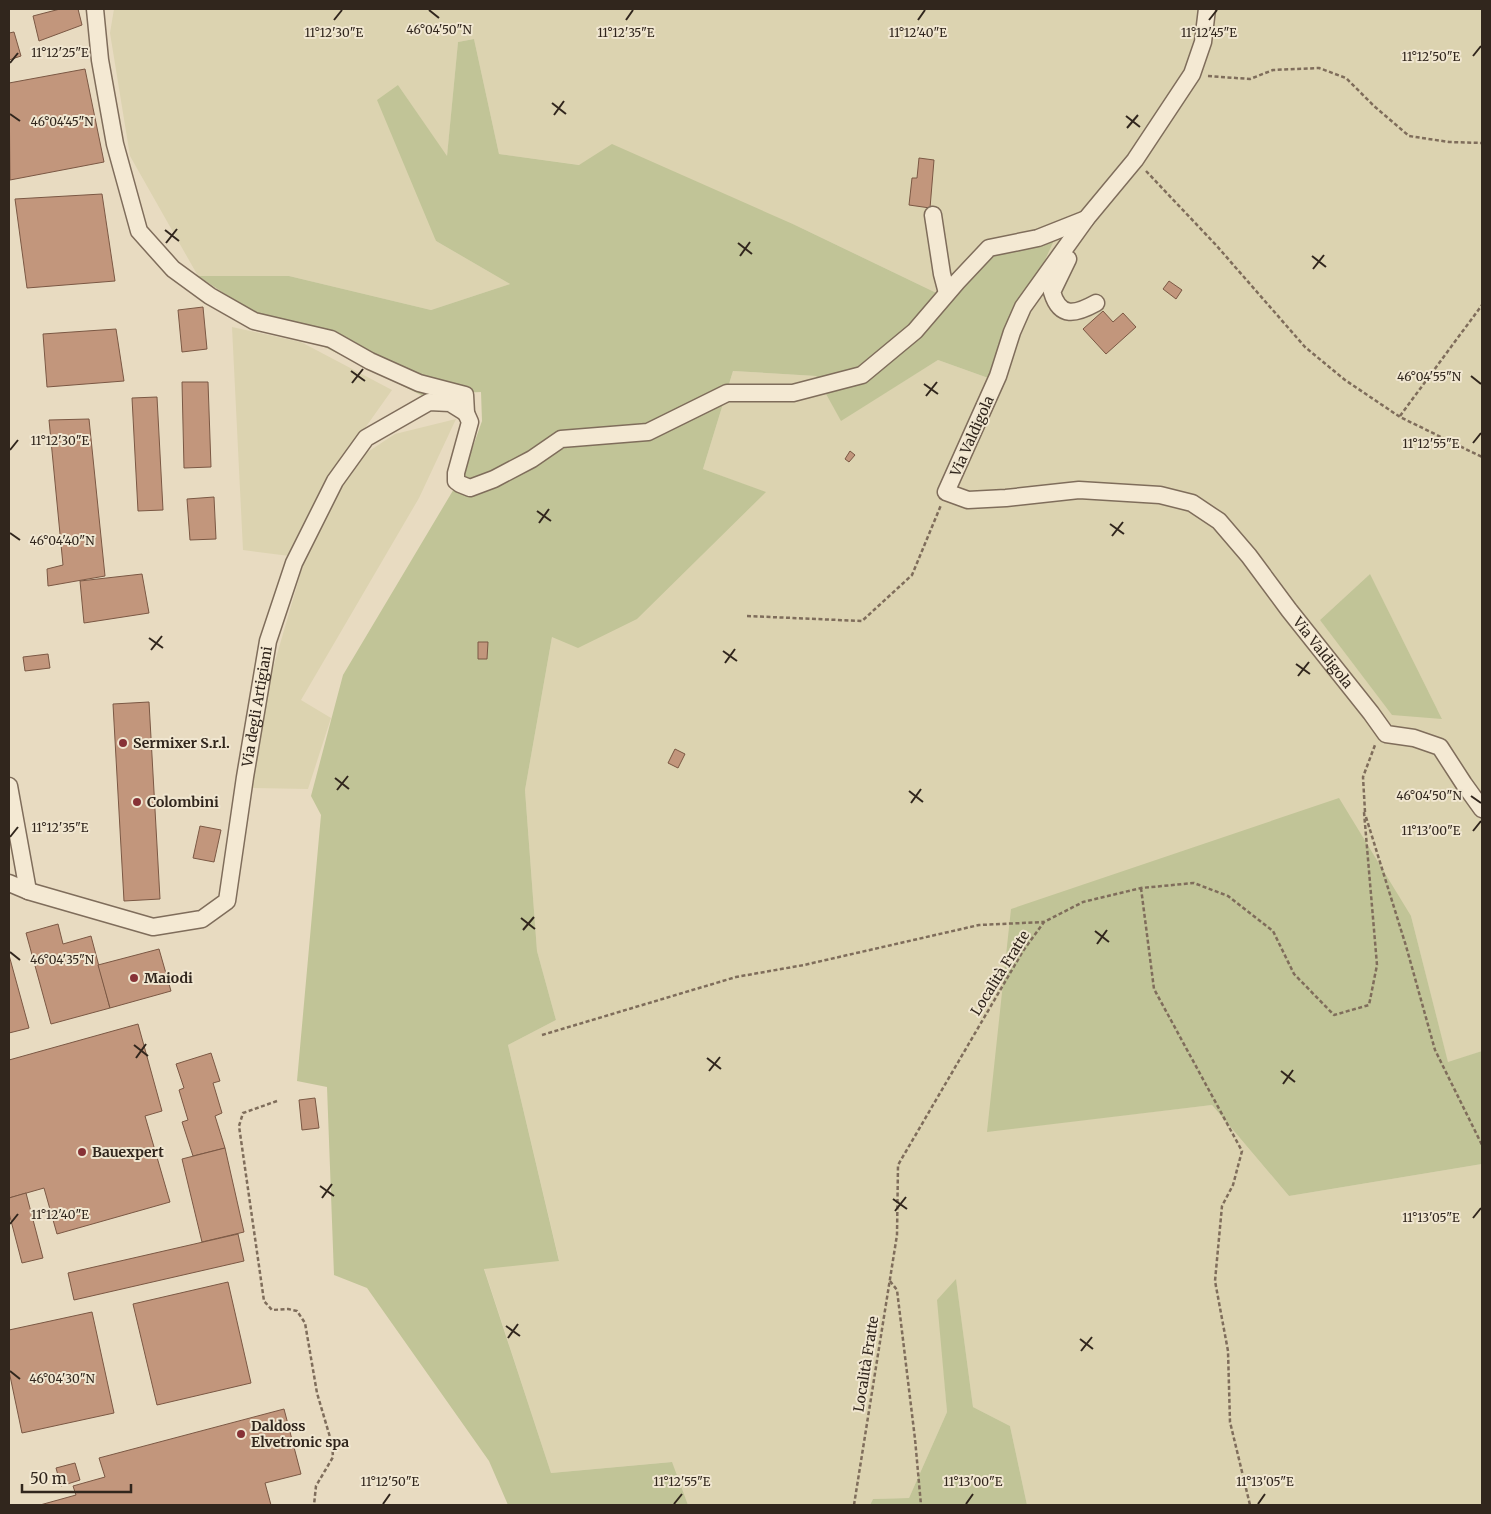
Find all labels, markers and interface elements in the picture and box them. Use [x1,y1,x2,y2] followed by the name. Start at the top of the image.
[406,22,472,37] text: 46°04'50"N
[305,25,364,40] text: 11°12'30"E
[598,25,655,40] text: 11°12'35"E
[889,25,947,40] text: 11°12'40"E
[1181,25,1237,40] text: 11°12'45"E
[31,45,89,60] text: 11°12'25"E
[1402,49,1461,64] text: 11°12'50"E
[30,114,94,129] text: 46°04'45"N
[1397,369,1462,384] text: 46°04'55"N
[946,393,998,480] street label: Via Valdigola
[31,433,90,448] text: 11°12'30"E
[1403,436,1460,451] text: 11°12'55"E
[30,533,95,548] text: 46°04'40"N
[1288,612,1357,692] street label: Via Valdigola
[238,644,276,769] street label: Via degli Artigiani
[133,734,230,752] place label: Sermixer S.r.l.
[117,737,129,749] marker: Sermixer S.r.l.
[1396,788,1462,803] text: 46°04'50"N
[147,793,219,811] place label: Colombini
[131,796,143,808] marker: Colombini
[32,820,89,835] text: 11°12'35"E
[1402,823,1461,838] text: 11°13'00"E
[967,927,1033,1019] street label: Località Fratte
[30,952,95,967] text: 46°04'35"N
[144,969,193,987] place label: Maiodi
[128,972,140,984] marker: Maiodi
[92,1143,164,1161] place label: Bauexpert
[76,1146,88,1158] marker: Bauexpert
[31,1207,89,1222] text: 11°12'40"E
[1402,1210,1460,1225] text: 11°13'05"E
[850,1315,882,1413] street label: Località Fratte
[29,1371,96,1386] text: 46°04'30"N
[251,1417,349,1451] place label: Daldoss Elvetronic spa
[235,1428,247,1440] marker: Daldoss Elvetronic spa
[22,1462,131,1494] scale bar
[30,1469,67,1488] text: 50 m
[361,1474,420,1489] text: 11°12'50"E
[654,1474,711,1489] text: 11°12'55"E
[944,1474,1003,1489] text: 11°13'00"E
[1236,1474,1294,1489] text: 11°13'05"E

